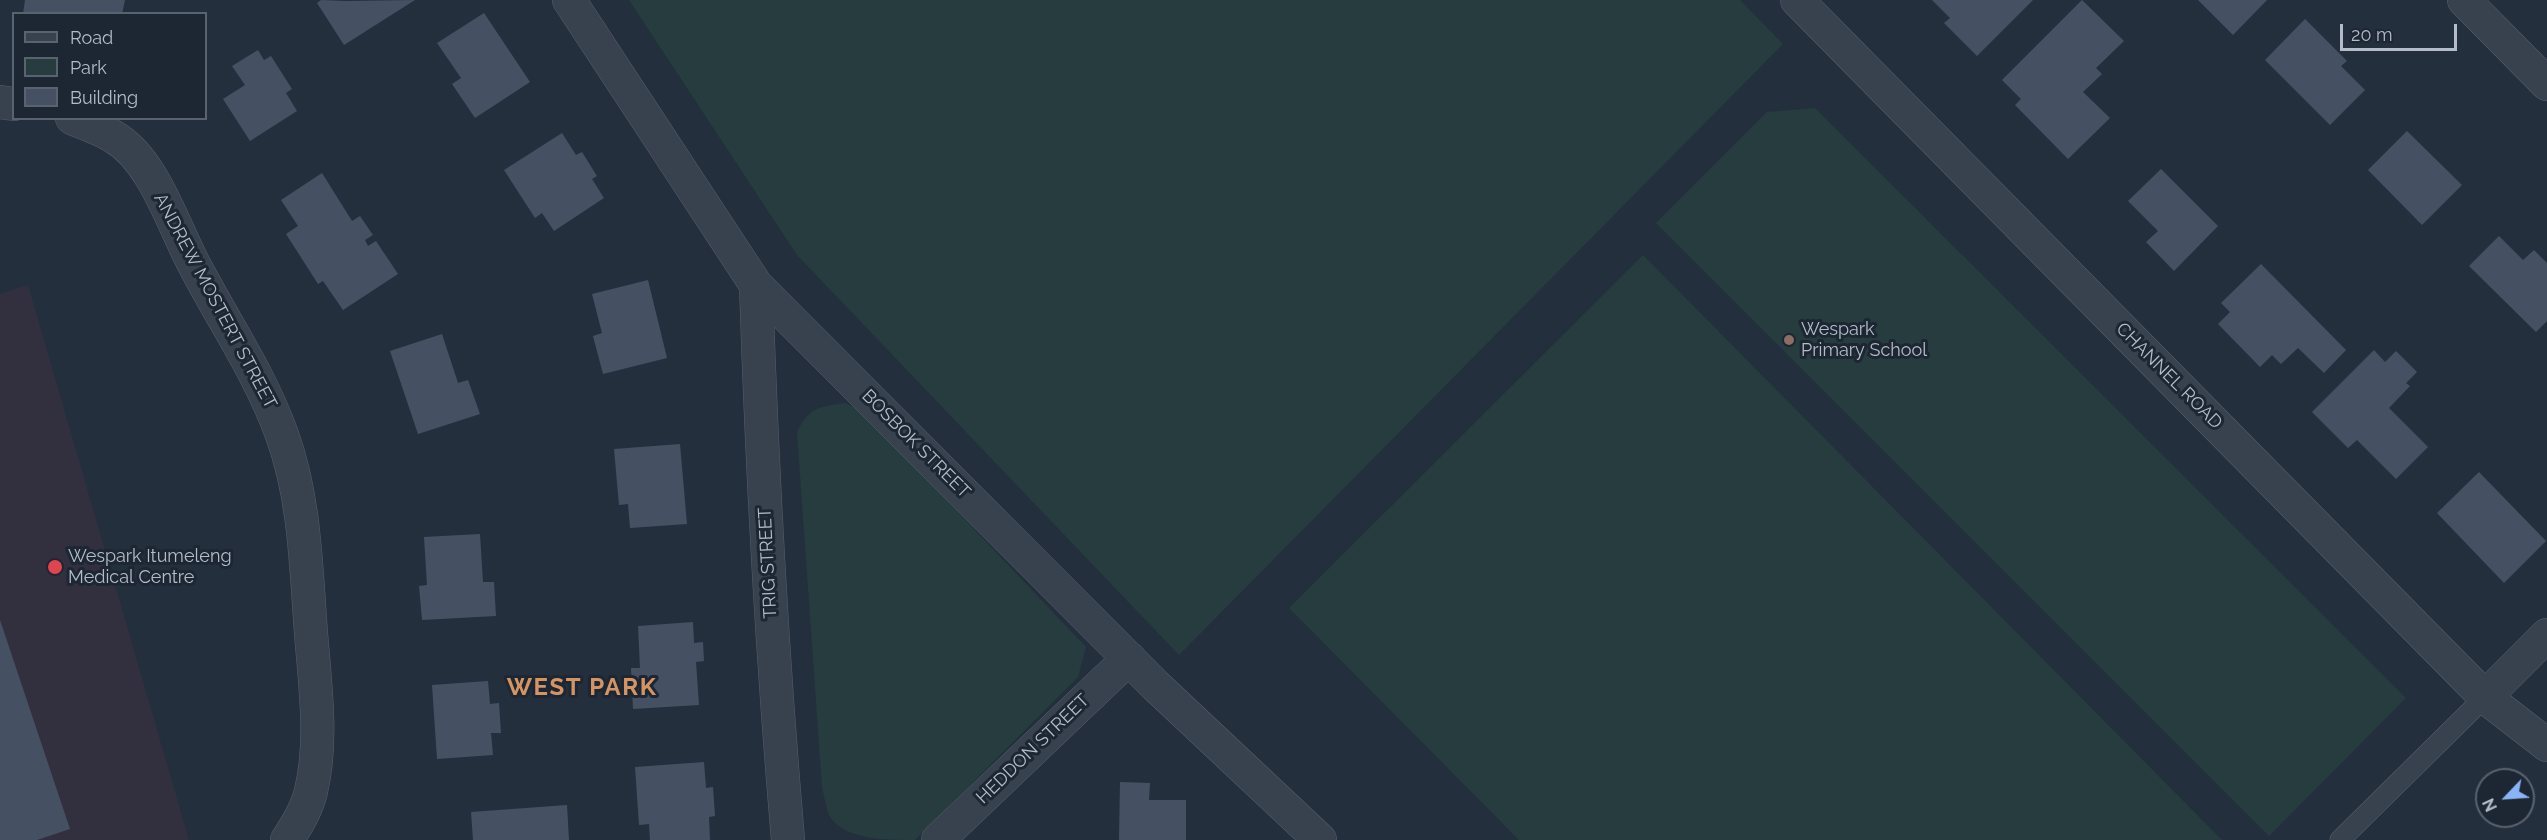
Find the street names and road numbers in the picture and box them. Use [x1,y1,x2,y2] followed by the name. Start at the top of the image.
[149,190,281,412] street label: ANDREW MOSTERT STREET
[2111,318,2227,434] street label: CHANNEL ROAD
[857,385,975,503] street label: BOSBOK STREET
[754,507,782,619] street label: TRIG STREET
[972,690,1094,808] street label: HEDDON STREET

